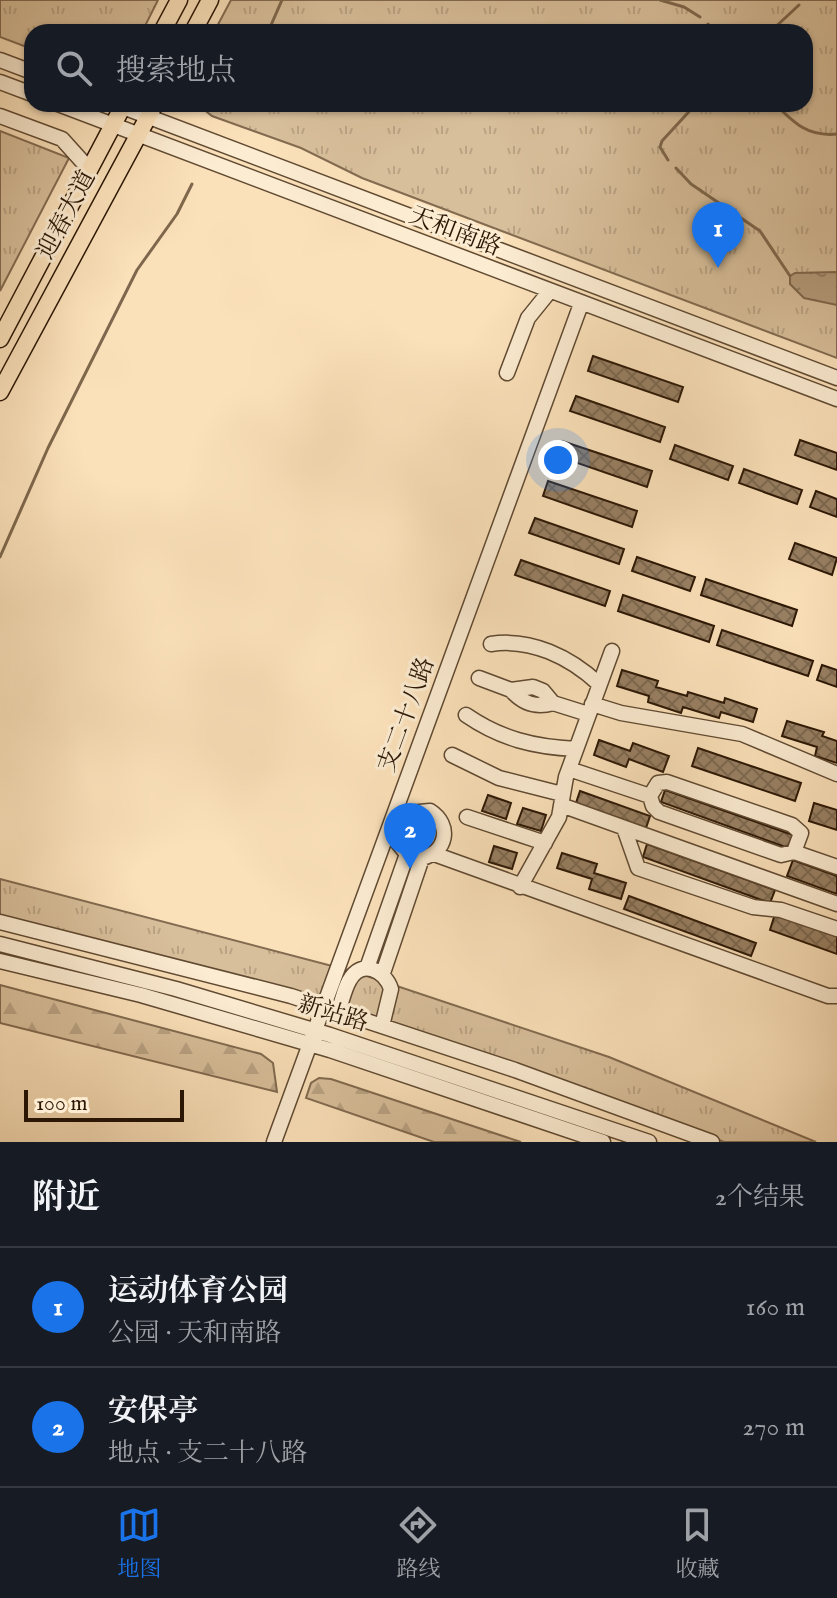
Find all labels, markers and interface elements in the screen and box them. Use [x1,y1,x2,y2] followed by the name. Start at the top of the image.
[24,24,813,112] search box
[52,46,96,90] icon: search
[116,53,236,91] text: 搜索地点
[31,165,103,265] street label: 迎春大道
[405,200,505,264] street label: 天和南路
[692,202,744,268] pin: 1
[538,440,578,480] your location
[372,653,442,777] street label: 支二十八路
[384,803,436,869] pin: 2
[294,989,372,1039] street label: 新站路
[24,1086,184,1122] scale bar
[36,1090,88,1118] text: 100 m
[32,1177,100,1220] text: 附近
[715,1181,805,1214] text: 2个结果
[108,1273,288,1311] text: 运动体育公园
[53,1291,63,1324] text: 1
[746,1291,805,1324] text: 160 m
[108,1317,281,1350] text: 公园 · 天和南路
[108,1393,198,1431] text: 安保亭
[52,1411,64,1444] text: 2
[742,1411,805,1444] text: 270 m
[108,1437,307,1470] text: 地点 · 支二十八路
[117,1503,162,1584] tab: 地图
[396,1503,441,1584] tab: 路线
[675,1503,720,1584] tab: 收藏

